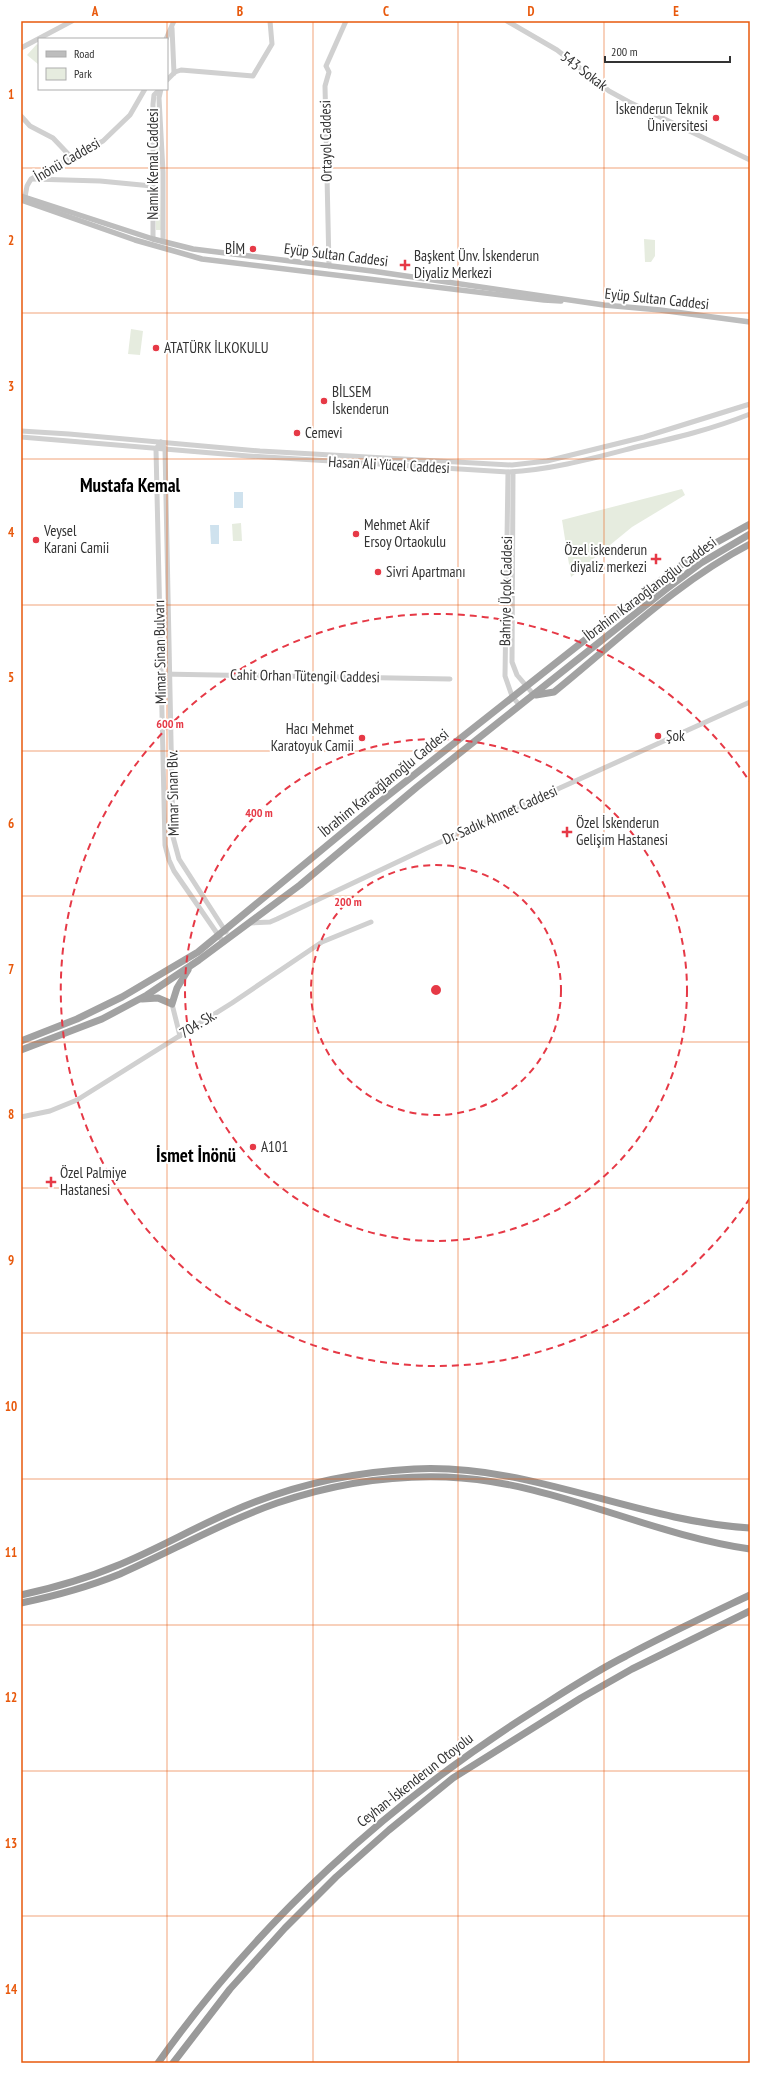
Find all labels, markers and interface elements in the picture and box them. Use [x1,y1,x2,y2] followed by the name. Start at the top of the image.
[91,3,99,20] text: A
[237,3,243,20] text: B
[383,3,389,20] text: C
[528,3,535,20] text: D
[673,3,679,20] text: E
[38,38,168,90] legend
[605,38,730,64] scale bar
[611,44,638,59] text: 200 m
[74,46,94,61] text: Road
[557,47,612,95] street label: 543 Sokak
[74,66,92,81] text: Park
[8,86,14,103] text: 1
[615,99,708,135] place label: İskenderun Teknik Üniversitesi
[315,100,336,182] street label: Ortayol Caddesi
[143,108,162,220] street label: Namık Kemal Caddesi
[711,113,721,123] marker: İskenderun Teknik Üniversitesi
[30,133,103,186] street label: İnönü Caddesi
[8,232,14,249] text: 2
[225,239,245,258] place label: BİM
[283,239,389,270] street label: Eyüp Sultan Caddesi
[248,244,258,254] marker: BİM
[414,246,539,282] place label: Başkent Ünv. İskenderun Diyaliz Merkezi
[399,259,411,271] marker: Başkent Ünv. İskenderun Diyaliz Merkezi
[604,284,710,313] street label: Eyüp Sultan Caddesi
[164,338,269,357] place label: ATATÜRK İLKOKULU
[151,343,161,353] marker: ATATÜRK İLKOKULU
[8,378,14,395] text: 3
[332,382,389,418] place label: BİLSEM İskenderun
[319,396,329,406] marker: BİLSEM İskenderun
[305,423,342,442] place label: Cemevi
[292,428,302,438] marker: Cemevi
[328,452,450,477] street label: Hasan Ali Yücel Caddesi
[80,473,180,497] district label: Mustafa Kemal
[364,515,446,551] place label: Mehmet Akif Ersoy Ortaokulu
[43,521,109,557] place label: Veysel Karani Camii
[8,524,15,541] text: 4
[351,529,361,539] marker: Mehmet Akif Ersoy Ortaokulu
[579,532,720,645] street label: İbrahim Karaoğlanoğlu Caddesi
[31,535,41,545] marker: Veysel Karani Camii
[495,536,516,646] street label: Bahriye Üçok Caddesi
[564,540,647,576] place label: Özel iskenderun diyaliz merkezi
[650,553,662,565] marker: Özel iskenderun diyaliz merkezi
[386,562,465,581] place label: Sivri Apartmanı
[373,567,383,577] marker: Sivri Apartmanı
[149,600,170,704] street label: Mimar Sinan Bulvarı
[230,665,380,686] street label: Cahit Orhan Tütengil Caddesi
[8,669,14,686] text: 5
[156,716,184,731] text: 600 m
[271,719,354,755] place label: Hacı Mehmet Karatoyuk Camii
[315,724,452,841] street label: İbrahim Karaoğlanoğlu Caddesi
[666,726,685,745] place label: Şok
[653,731,663,741] marker: Şok
[357,733,367,743] marker: Hacı Mehmet Karatoyuk Camii
[162,749,183,836] street label: Mimar Sinan Blv.
[439,781,560,848] street label: Dr. Sadık Ahmet Caddesi
[245,805,273,820] text: 400 m
[576,813,668,849] place label: Özel İskenderun Gelişim Hastanesi
[8,815,14,832] text: 6
[561,826,573,838] marker: Özel İskenderun Gelişim Hastanesi
[334,894,362,909] text: 200 m
[8,961,14,978] text: 7
[429,983,443,997] centre of rings
[176,1005,220,1042] street label: 704. Sk.
[8,1106,14,1123] text: 8
[261,1137,288,1156] place label: A101
[248,1142,258,1152] marker: A101
[156,1143,236,1167] district label: İsmet İnönü
[60,1163,127,1199] place label: Özel Palmiye Hastanesi
[45,1176,57,1188] marker: Özel Palmiye Hastanesi
[8,1252,14,1269] text: 9
[5,1398,17,1415] text: 10
[5,1544,17,1561] text: 11
[5,1689,17,1706] text: 12
[353,1728,477,1831] street label: Ceyhan-İskenderun Otoyolu
[5,1835,17,1852] text: 13
[5,1981,18,1998] text: 14

